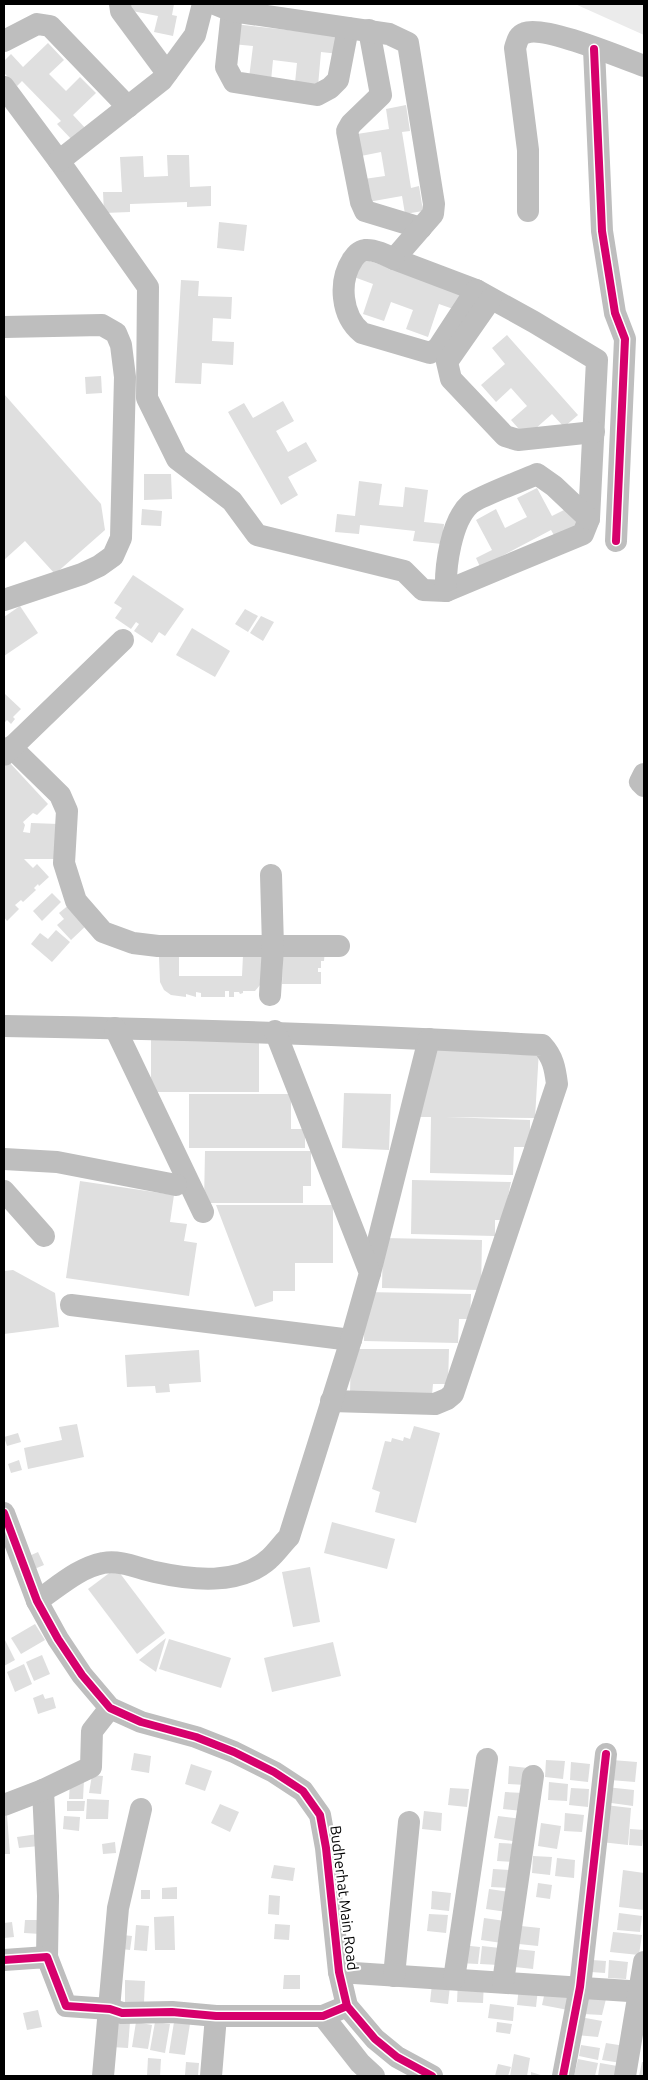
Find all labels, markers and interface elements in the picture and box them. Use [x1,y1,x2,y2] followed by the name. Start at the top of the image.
[327,1824,362,1971] street label: Budherhat Main Road

